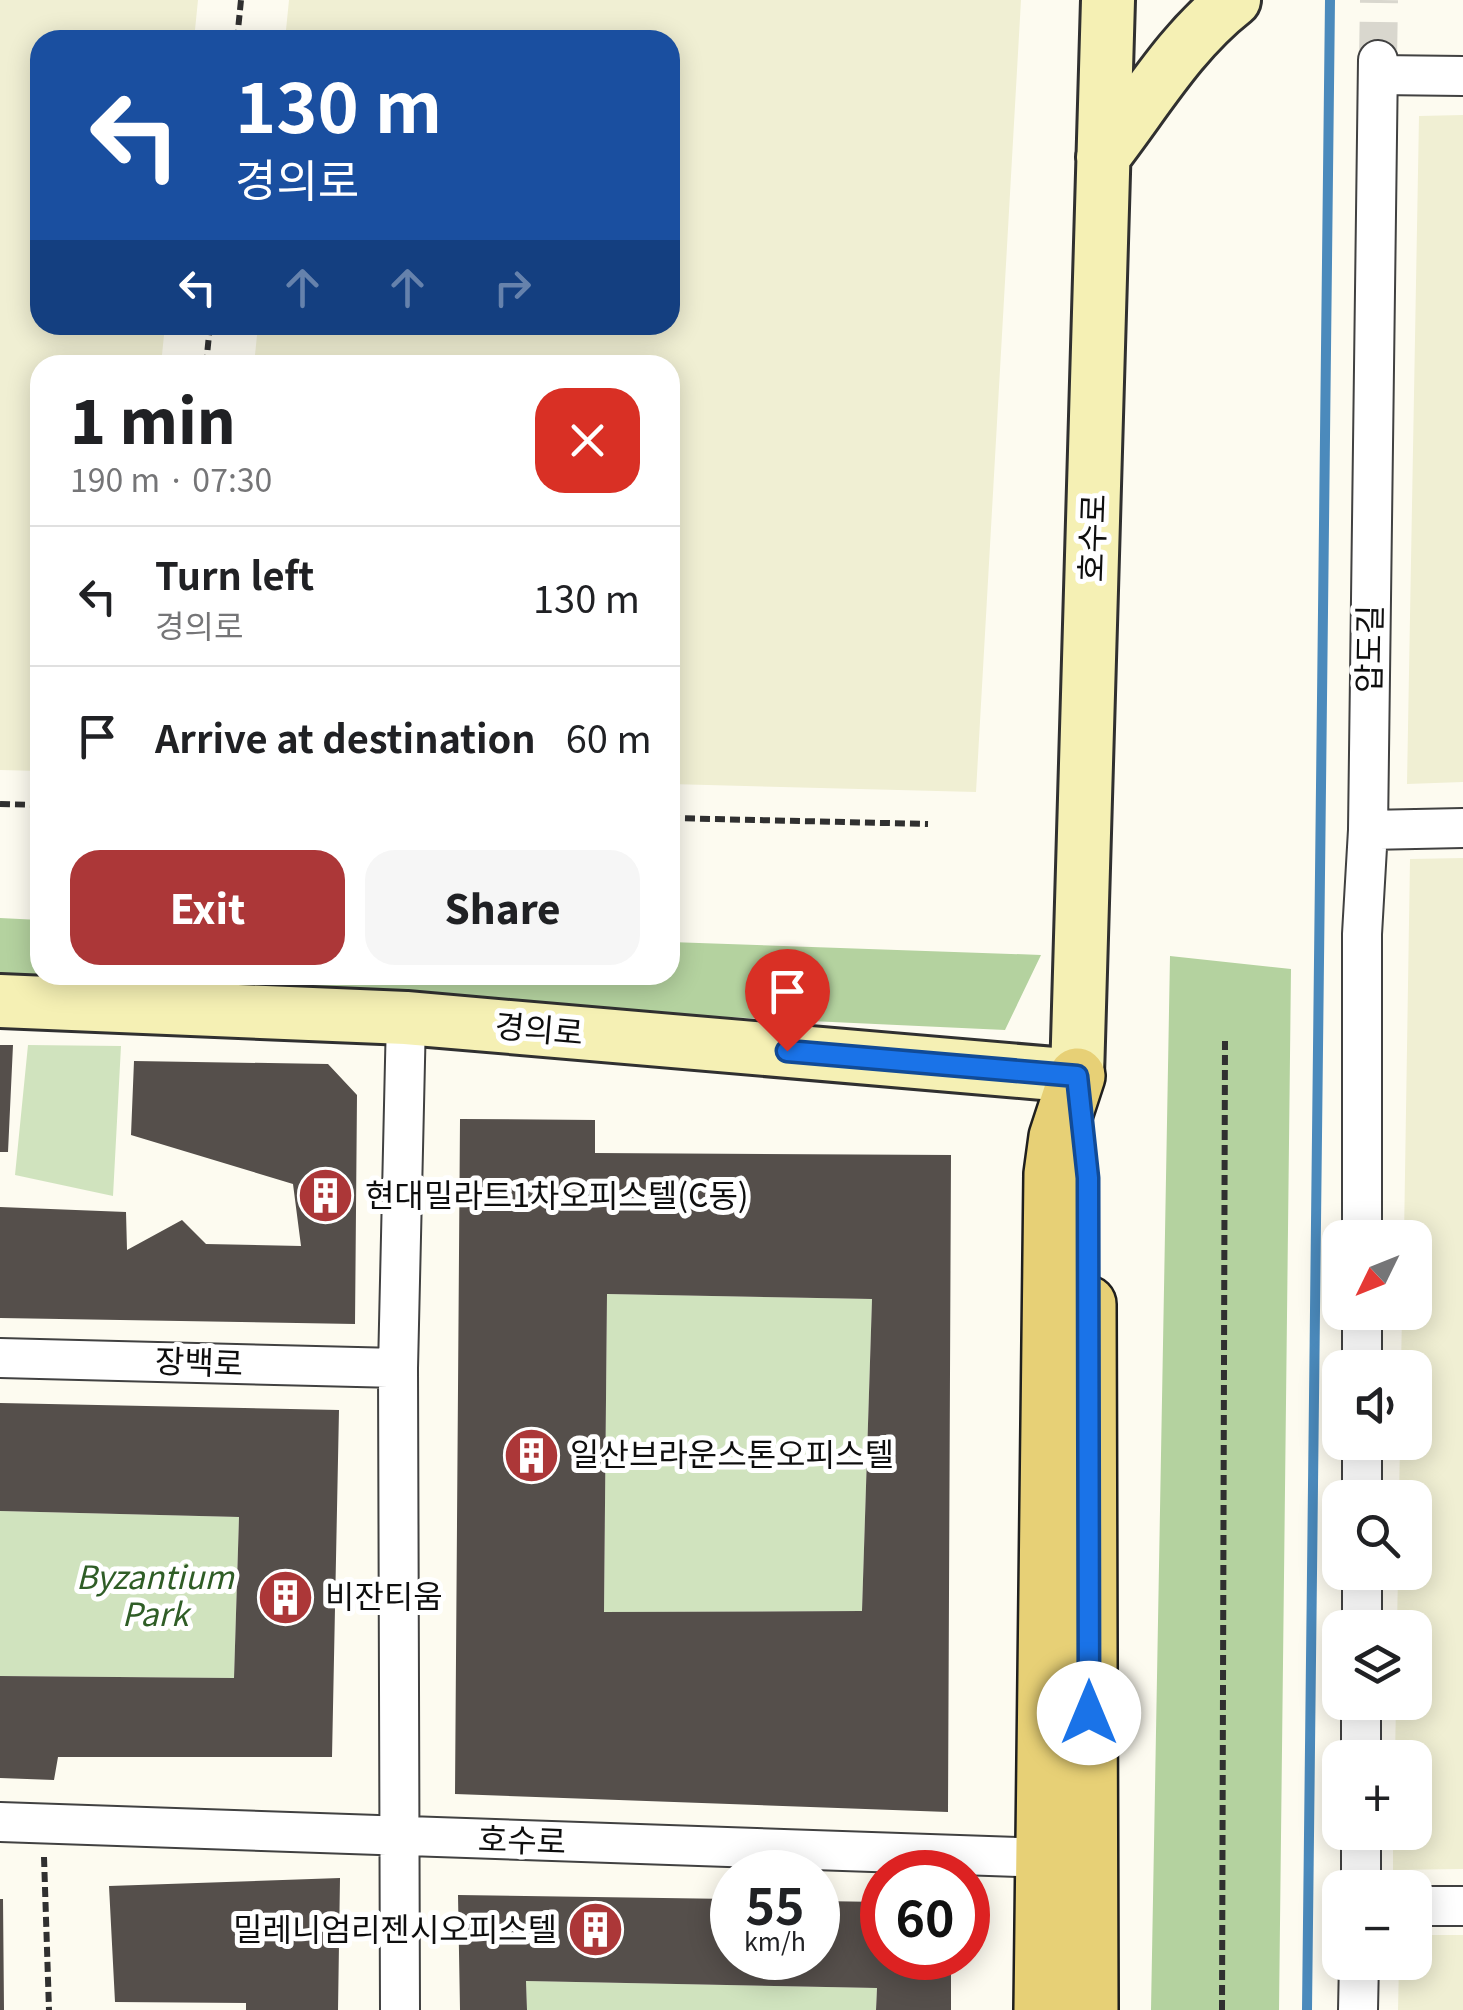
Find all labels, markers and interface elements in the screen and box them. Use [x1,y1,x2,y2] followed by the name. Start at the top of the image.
[235,52,442,153] text: 130 m
[70,70,200,200] icon: left
[235,145,359,210] text: 경의로
[170,260,225,315] icon: left
[275,260,330,315] icon: ahead
[380,260,435,315] icon: ahead
[485,260,540,315] icon: right
[70,374,236,461] text: 1 min
[535,388,640,493] button: close
[70,455,272,501] text: 190 m · 07:30
[1065,493,1115,583] street label: 호수로
[155,546,314,601] text: Turn left
[70,569,125,624] icon: left
[533,569,640,624] text: 130 m
[155,601,243,647] text: 경의로
[1343,604,1391,694] street label: 압도길
[70,709,125,764] icon: arrive
[155,709,536,764] text: Arrive at destination
[566,709,652,764] text: 60 m
[70,850,345,965] button: Exit
[365,850,640,965] button: Share
[745,949,830,1052] pin
[760,964,815,1019] icon: arrive
[493,1000,585,1054] street label: 경의로
[296,1166,356,1226] building icon: 현대밀라트1차오피스텔(C동)
[365,1170,749,1216] place label: 현대밀라트1차오피스텔(C동)
[1322,1220,1432,1330] north arrow
[1322,1220,1432,1980] map controls
[154,1335,244,1385] street label: 장백로
[1322,1350,1432,1460] button: sound
[501,1425,561,1485] building icon: 일산브라운스톤오피스텔
[570,1429,894,1475] place label: 일산브라운스톤오피스텔
[1322,1480,1432,1590] button: search
[76,1552,235,1635] park label: Byzantium Park
[256,1567,316,1627] building icon: 비잔티움
[325,1571,443,1617] place label: 비잔티움
[1322,1610,1432,1720] button: layers
[1037,1661,1141,1765] position arrow
[1322,1740,1432,1850] button: +
[477,1813,567,1863] street label: 호수로
[860,1850,990,1980] speed limit sign: 60
[746,1867,805,1939] text: 55
[1322,1870,1432,1980] button: −
[566,1900,626,1960] building icon: 밀레니엄리젠시오피스텔
[233,1904,557,1950] place label: 밀레니엄리젠시오피스텔
[744,1922,806,1958] text: km/h

